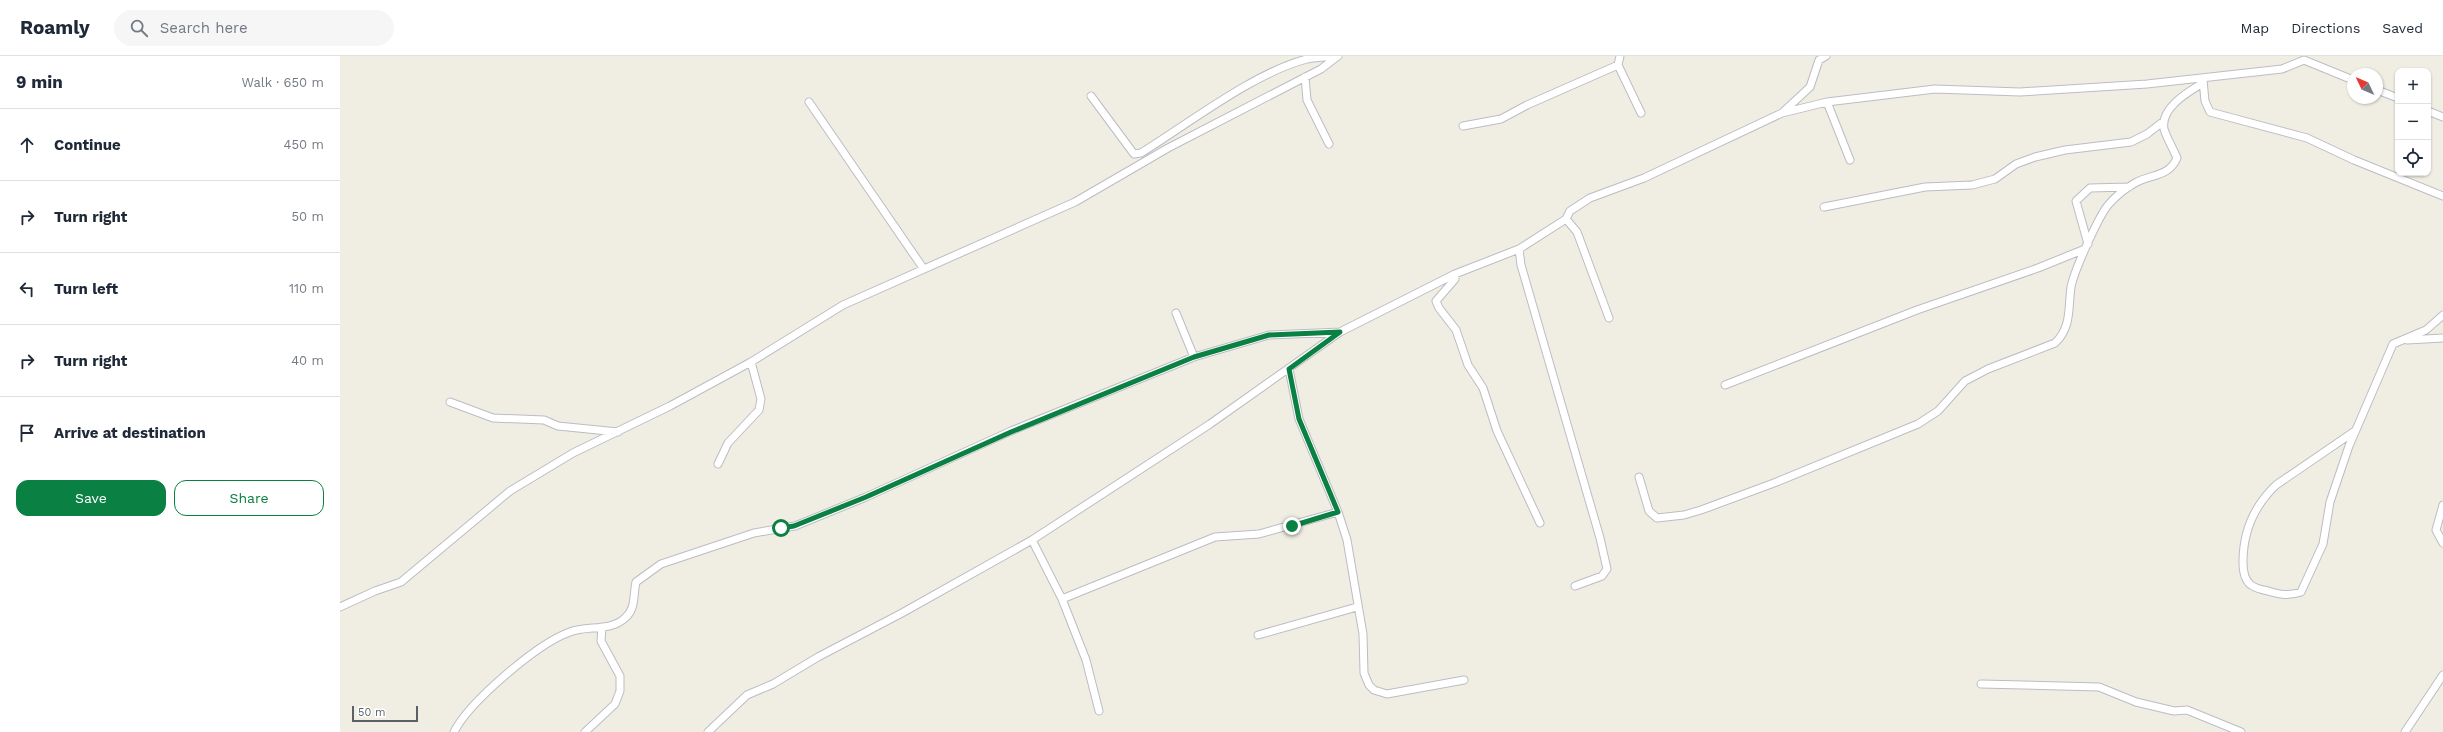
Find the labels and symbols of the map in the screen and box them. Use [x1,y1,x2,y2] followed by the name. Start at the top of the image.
[2347,68,2383,104] north arrow
[1283,517,1301,535] route end
[772,519,790,537] route start
[352,704,418,723] scale bar

